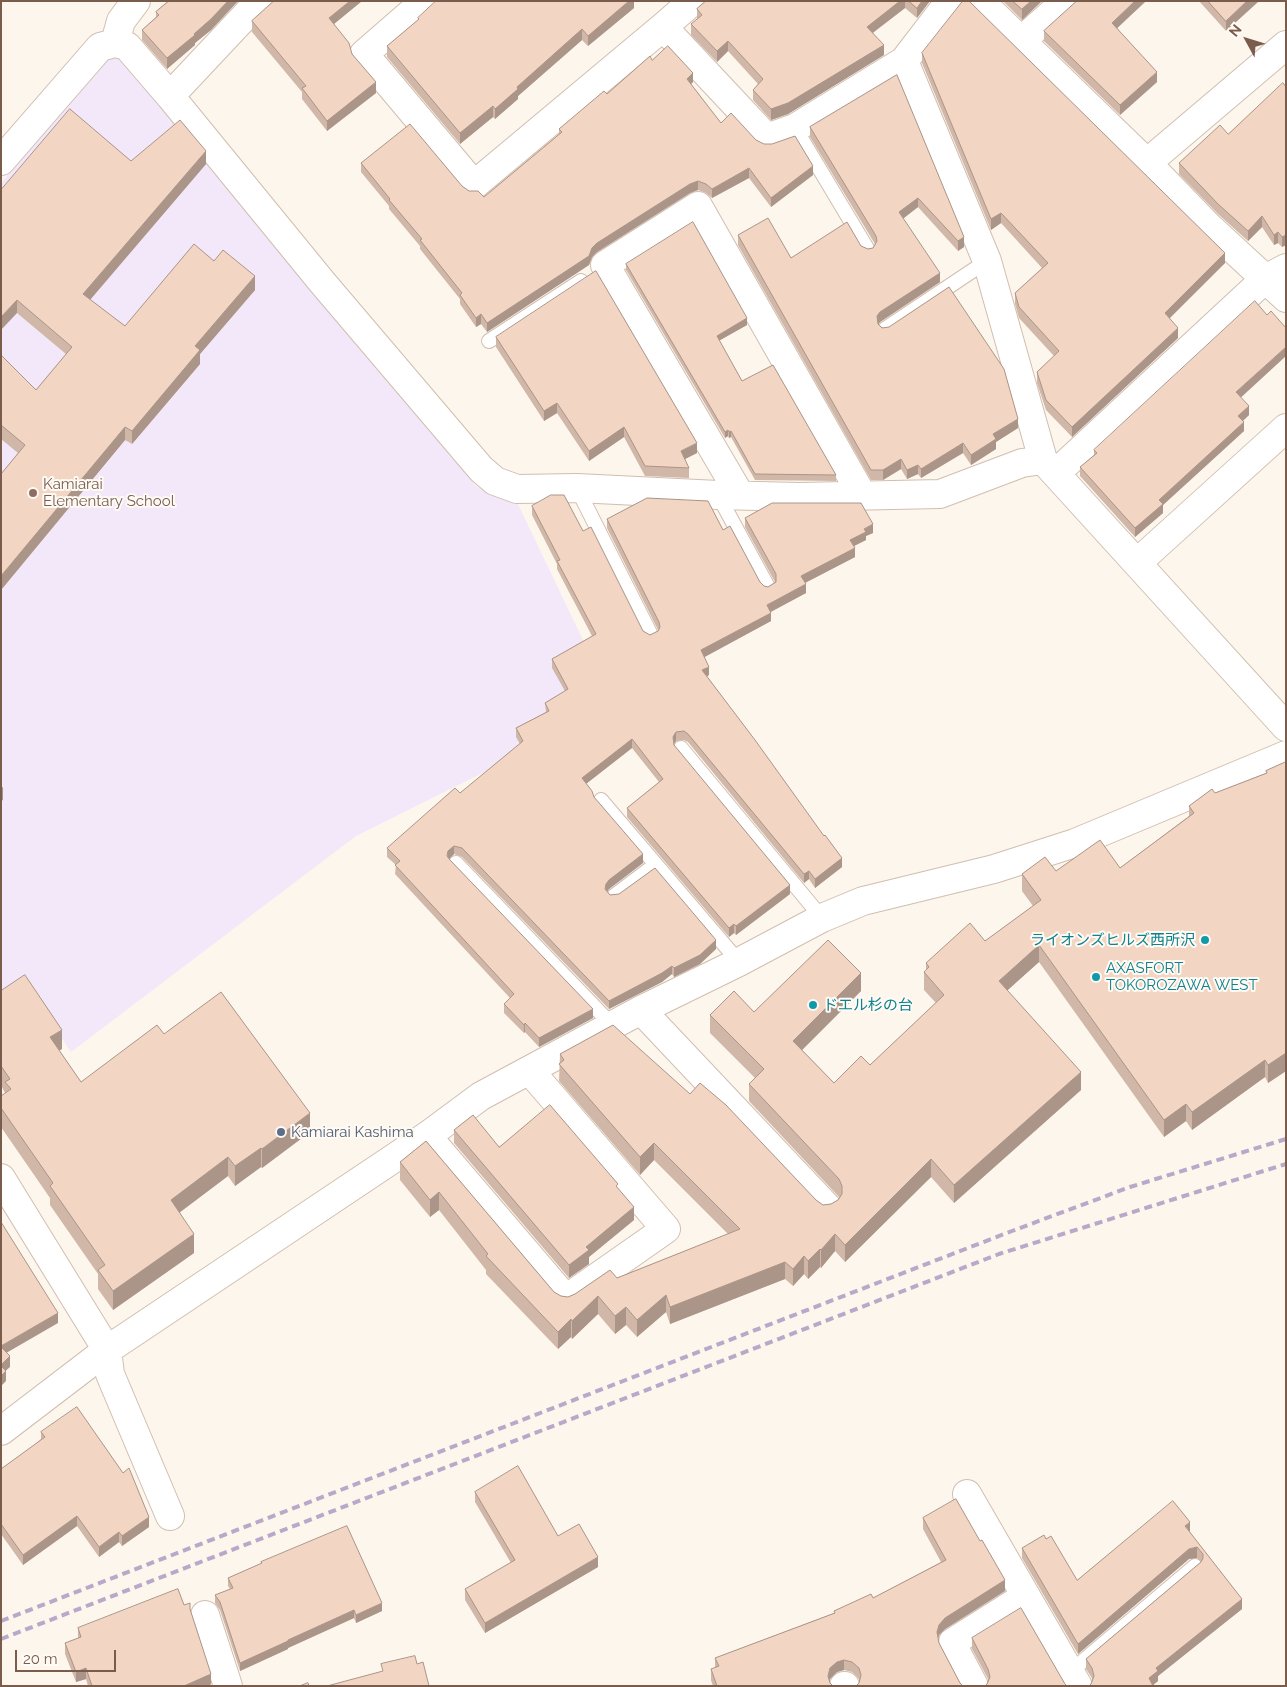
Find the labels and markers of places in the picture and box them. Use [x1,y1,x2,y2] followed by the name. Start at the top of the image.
[43,475,175,510] place label: Kamiarai Elementary School
[27,487,39,499] marker: Kamiarai Elementary School
[1030,931,1195,949] place label: ライオンズヒルズ西所沢
[1199,934,1211,946] marker: ライオンズヒルズ西所沢
[1106,959,1258,994] place label: AXASFORT TOKOROZAWA WEST
[1090,971,1102,983] marker: AXASFORT TOKOROZAWA WEST
[823,996,913,1014] place label: ドエル杉の台
[807,999,819,1011] marker: ドエル杉の台
[291,1123,414,1141] place label: Kamiarai Kashima
[275,1126,287,1138] marker: Kamiarai Kashima

